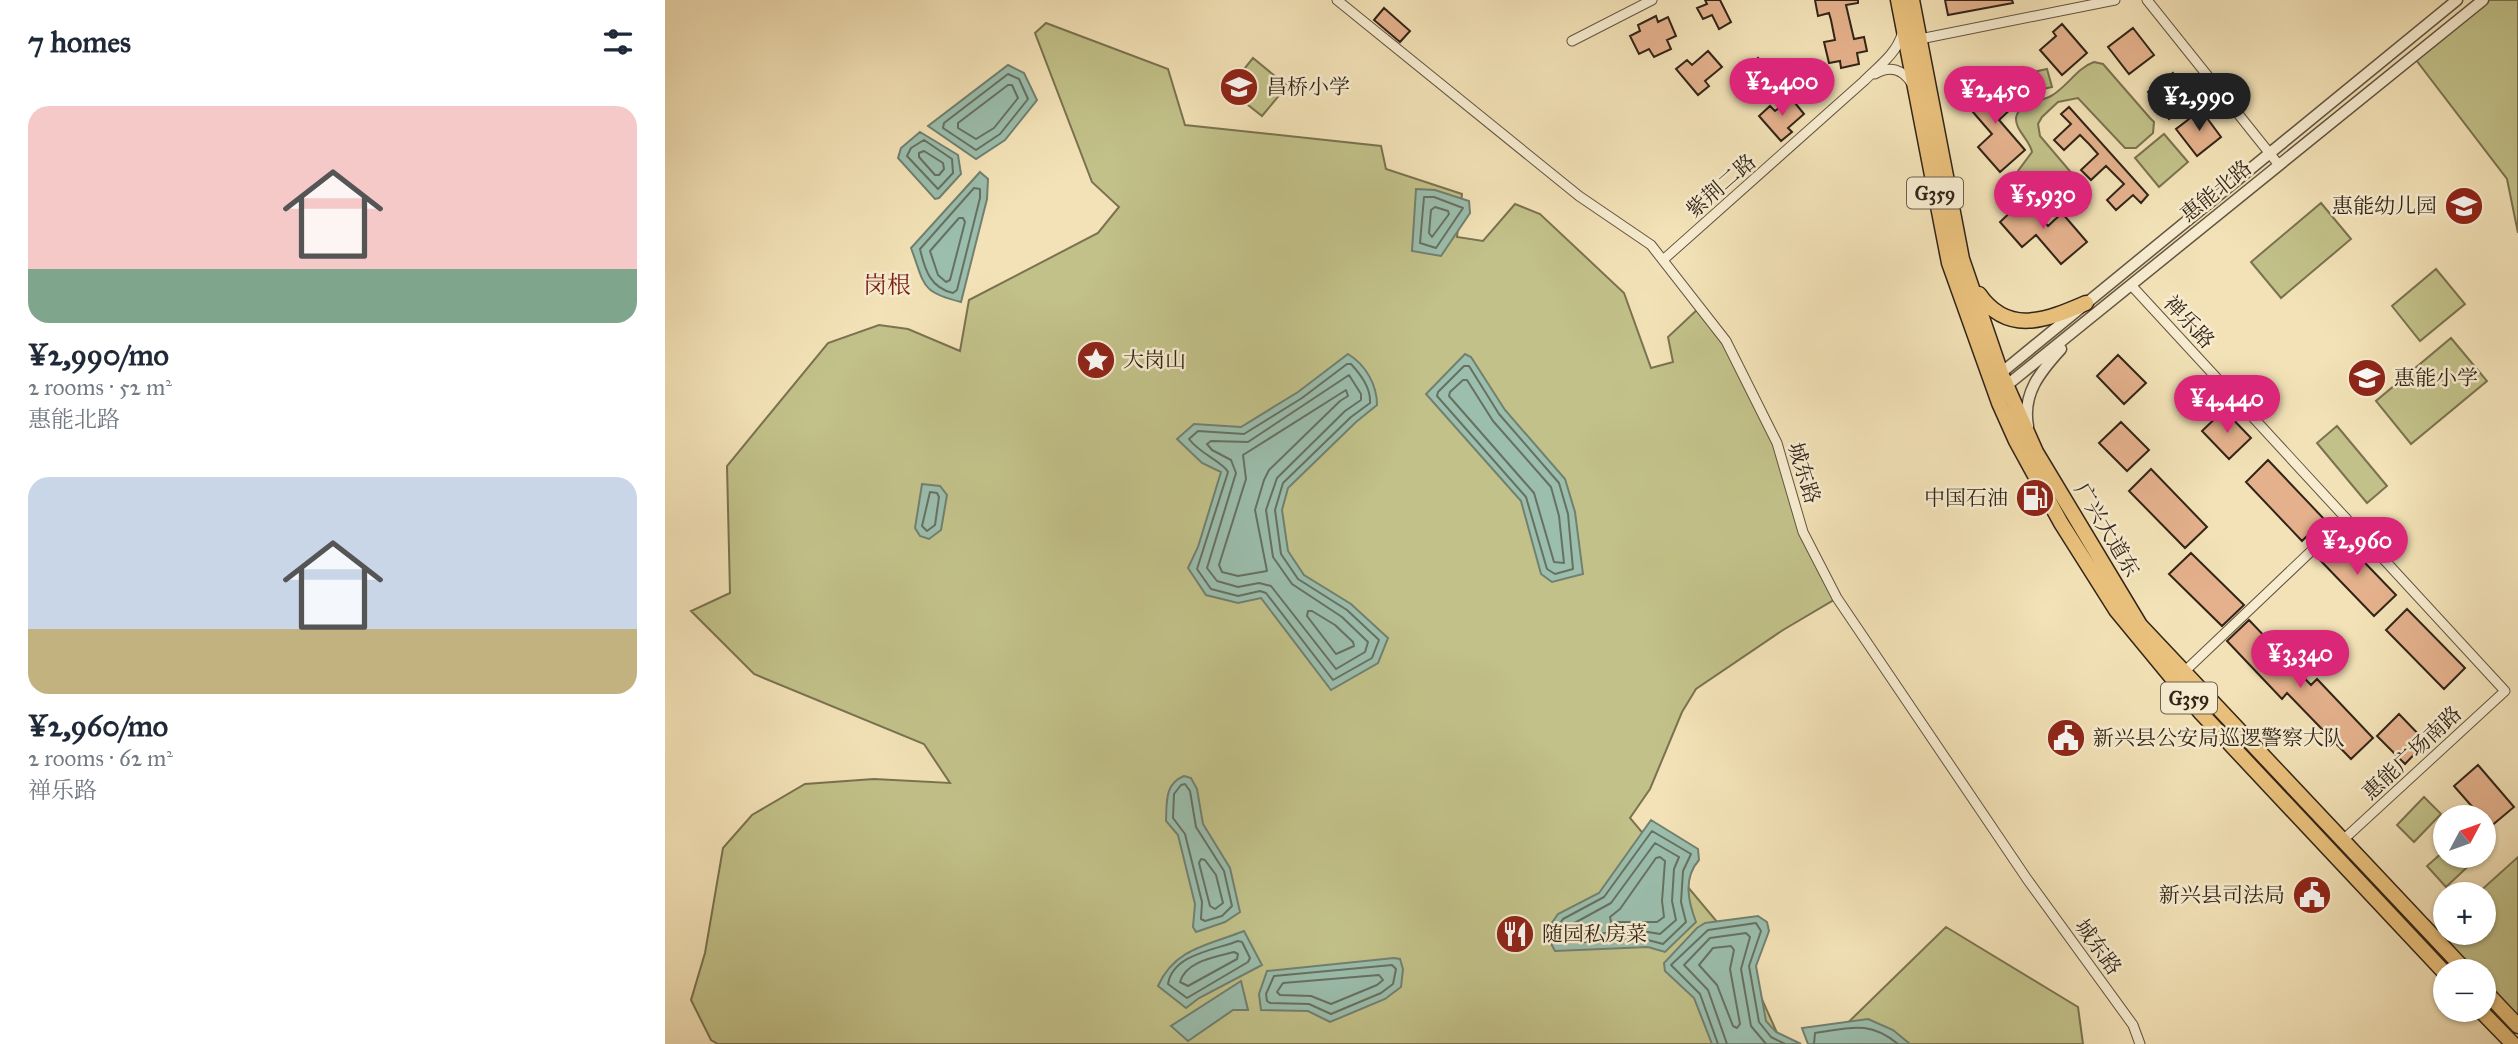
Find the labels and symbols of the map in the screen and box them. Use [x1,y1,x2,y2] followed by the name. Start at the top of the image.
[1725,58,1839,118] pin: ¥2,400
[1218,66,1260,108] school or university icon: 昌桥小学
[1938,66,2052,126] pin: ¥2,450
[1266,74,1350,100] place label: 昌桥小学
[2142,74,2256,133] pin: ¥2,990
[1681,149,1761,223] street label: 紫荆二路
[2175,154,2257,228] street label: 惠能北路
[1986,172,2100,231] pin: ¥5,930
[1907,178,1963,209] road number: G359
[2443,185,2485,227] school or university icon: 惠能幼儿园
[2332,193,2437,219] place label: 惠能幼儿园
[863,270,911,300] district label: 岗根
[2158,290,2220,354] street label: 禅乐路
[1075,339,1117,381] place icon: 大岗山
[1123,347,1186,373] place label: 大岗山
[2346,357,2388,399] school or university icon: 惠能小学
[2394,365,2478,391] place label: 惠能小学
[2170,376,2284,435] pin: ¥4,440
[1782,439,1826,507] street label: 城东路
[2014,477,2056,519] fuel station icon: 中国石油
[2069,478,2145,582] street label: 广兴大道东
[1924,485,2008,511] place label: 中国石油
[2300,518,2414,577] pin: ¥2,960
[2243,630,2357,690] pin: ¥3,340
[2161,682,2217,713] road number: G359
[2357,701,2467,805] street label: 惠能广场南路
[2045,717,2087,759] public building icon: 新兴县公安局巡逻警察大队
[2093,725,2345,751] place label: 新兴县公安局巡逻警察大队
[2433,805,2495,868] north arrow
[2291,874,2333,916] public building icon: 新兴县司法局
[2159,882,2285,908] place label: 新兴县司法局
[1494,913,1536,955] restaurant icon: 随园私房菜
[2069,914,2127,980] street label: 城东路
[1542,921,1647,947] place label: 随园私房菜

